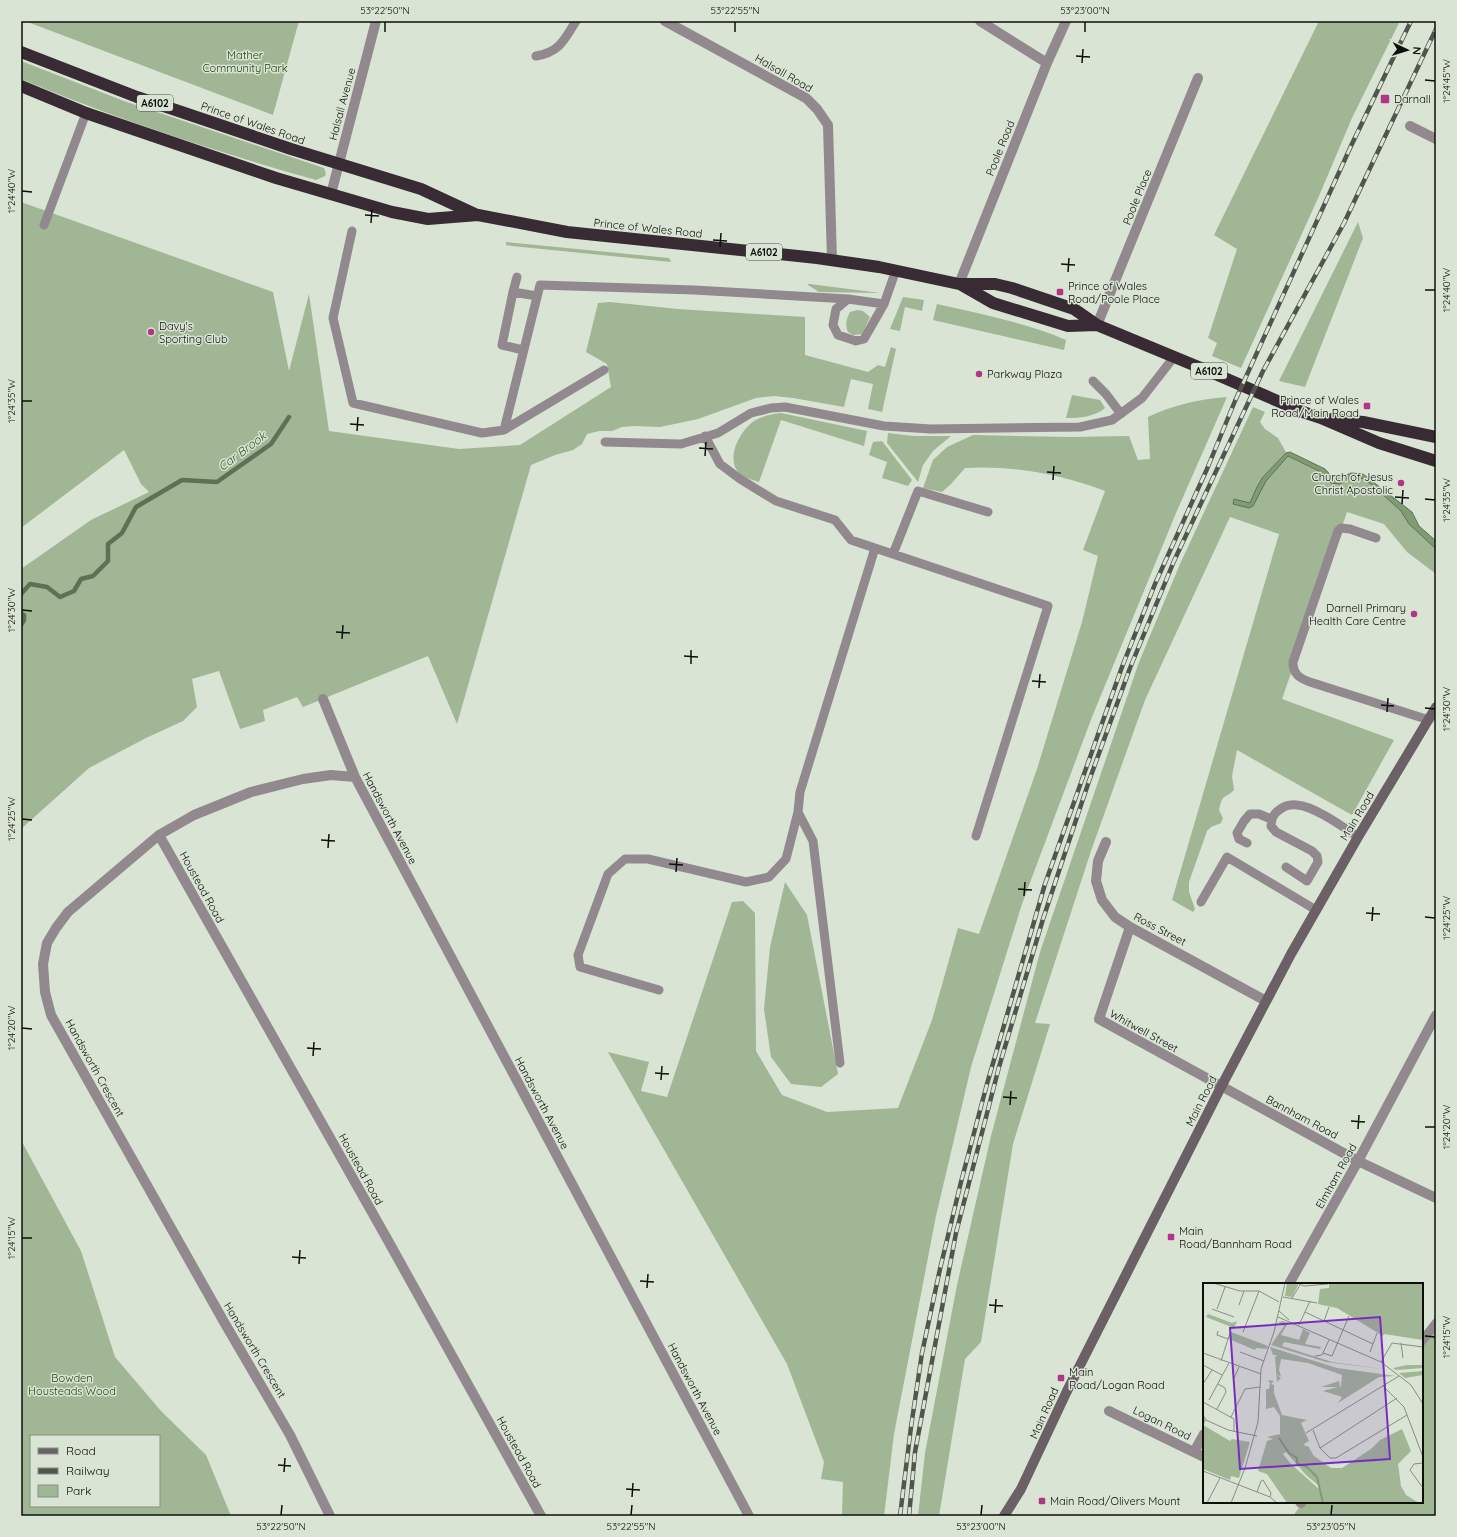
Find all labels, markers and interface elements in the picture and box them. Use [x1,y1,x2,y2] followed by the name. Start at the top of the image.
[360,4,410,17] text: 53°22'50"N
[710,4,760,17] text: 53°22'55"N
[1060,4,1110,17] text: 53°23'00"N
[1387,30,1427,70] north arrow
[1410,46,1424,55] text: N
[202,48,288,75] park label: Mather Community Park
[753,51,815,95] street label: Halsall Road
[1440,59,1453,103] text: 1°24'45"W
[326,66,358,142] street label: Halsall Avenue
[1394,92,1431,106] place label: Darnall
[1379,93,1391,105] marker: Darnall
[137,95,173,111] road number: A6102
[199,99,307,147] street label: Prince of Wales Road
[983,118,1017,178] street label: Poole Road
[1119,167,1155,227] street label: Poole Place
[5,169,18,213] text: 1°24'40"W
[593,215,703,241] street label: Prince of Wales Road
[746,244,782,260] road number: A6102
[1440,268,1453,312] text: 1°24'40"W
[1068,279,1160,306] place label: Prince of Wales Road/Poole Place
[1055,287,1065,297] marker: Prince of Wales Road/Poole Place
[159,319,228,346] place label: Davy's Sporting Club
[146,327,156,337] marker: Davy's Sporting Club
[1191,363,1227,379] road number: A6102
[987,367,1062,381] place label: Parkway Plaza
[974,369,984,379] marker: Parkway Plaza
[5,379,18,423] text: 1°24'35"W
[1271,393,1359,420] place label: Prince of Wales Road/Main Road
[1362,401,1372,411] marker: Prince of Wales Road/Main Road
[215,427,270,474] water label: Car Brook
[1312,470,1393,497] place label: Church of Jesus Christ Apostolic
[1396,478,1406,488] marker: Church of Jesus Christ Apostolic
[1440,478,1453,522] text: 1°24'35"W
[5,588,18,632] text: 1°24'30"W
[1309,601,1406,628] place label: Darnell Primary Health Care Centre
[1409,609,1419,619] marker: Darnell Primary Health Care Centre
[1440,687,1453,731] text: 1°24'30"W
[360,769,420,867] street label: Handsworth Avenue
[1337,789,1377,843] street label: Main Road
[5,797,18,841] text: 1°24'25"W
[177,849,227,925] street label: Houstead Road
[1440,896,1453,940] text: 1°24'25"W
[1131,909,1189,949] street label: Ross Street
[5,1005,18,1050] text: 1°24'20"W
[1107,1006,1181,1056] street label: Whitwell Street
[62,1017,128,1119] street label: Handsworth Crescent
[512,1054,572,1152] street label: Handsworth Avenue
[1182,1073,1220,1129] street label: Main Road
[1263,1092,1341,1142] street label: Bannham Road
[1440,1104,1453,1149] text: 1°24'20"W
[336,1131,386,1207] street label: Houstead Road
[1312,1141,1360,1211] street label: Elmham Road
[5,1217,18,1259] text: 1°24'15"W
[1179,1224,1292,1251] place label: Main Road/Bannham Road
[1166,1232,1176,1242] marker: Main Road/Bannham Road
[1203,1283,1423,1503] inset map
[221,1299,289,1401] street label: Handsworth Crescent
[1440,1316,1453,1358] text: 1°24'15"W
[665,1340,725,1438] street label: Handsworth Avenue
[1069,1365,1165,1392] place label: Main Road/Logan Road
[28,1371,116,1398] park label: Bowden Housteads Wood
[1056,1373,1066,1383] marker: Main Road/Logan Road
[1026,1385,1062,1441] street label: Main Road
[1131,1403,1193,1443] street label: Logan Road
[494,1414,544,1490] street label: Houstead Road
[30,1435,160,1507] legend
[66,1443,96,1458] text: Road
[66,1463,110,1478] text: Railway
[66,1483,91,1498] text: Park
[1050,1494,1181,1508] place label: Main Road/Olivers Mount
[1037,1496,1047,1506] marker: Main Road/Olivers Mount
[256,1520,306,1533] text: 53°22'50"N
[606,1520,656,1533] text: 53°22'55"N
[956,1520,1006,1533] text: 53°23'00"N
[1306,1520,1356,1533] text: 53°23'05"N

